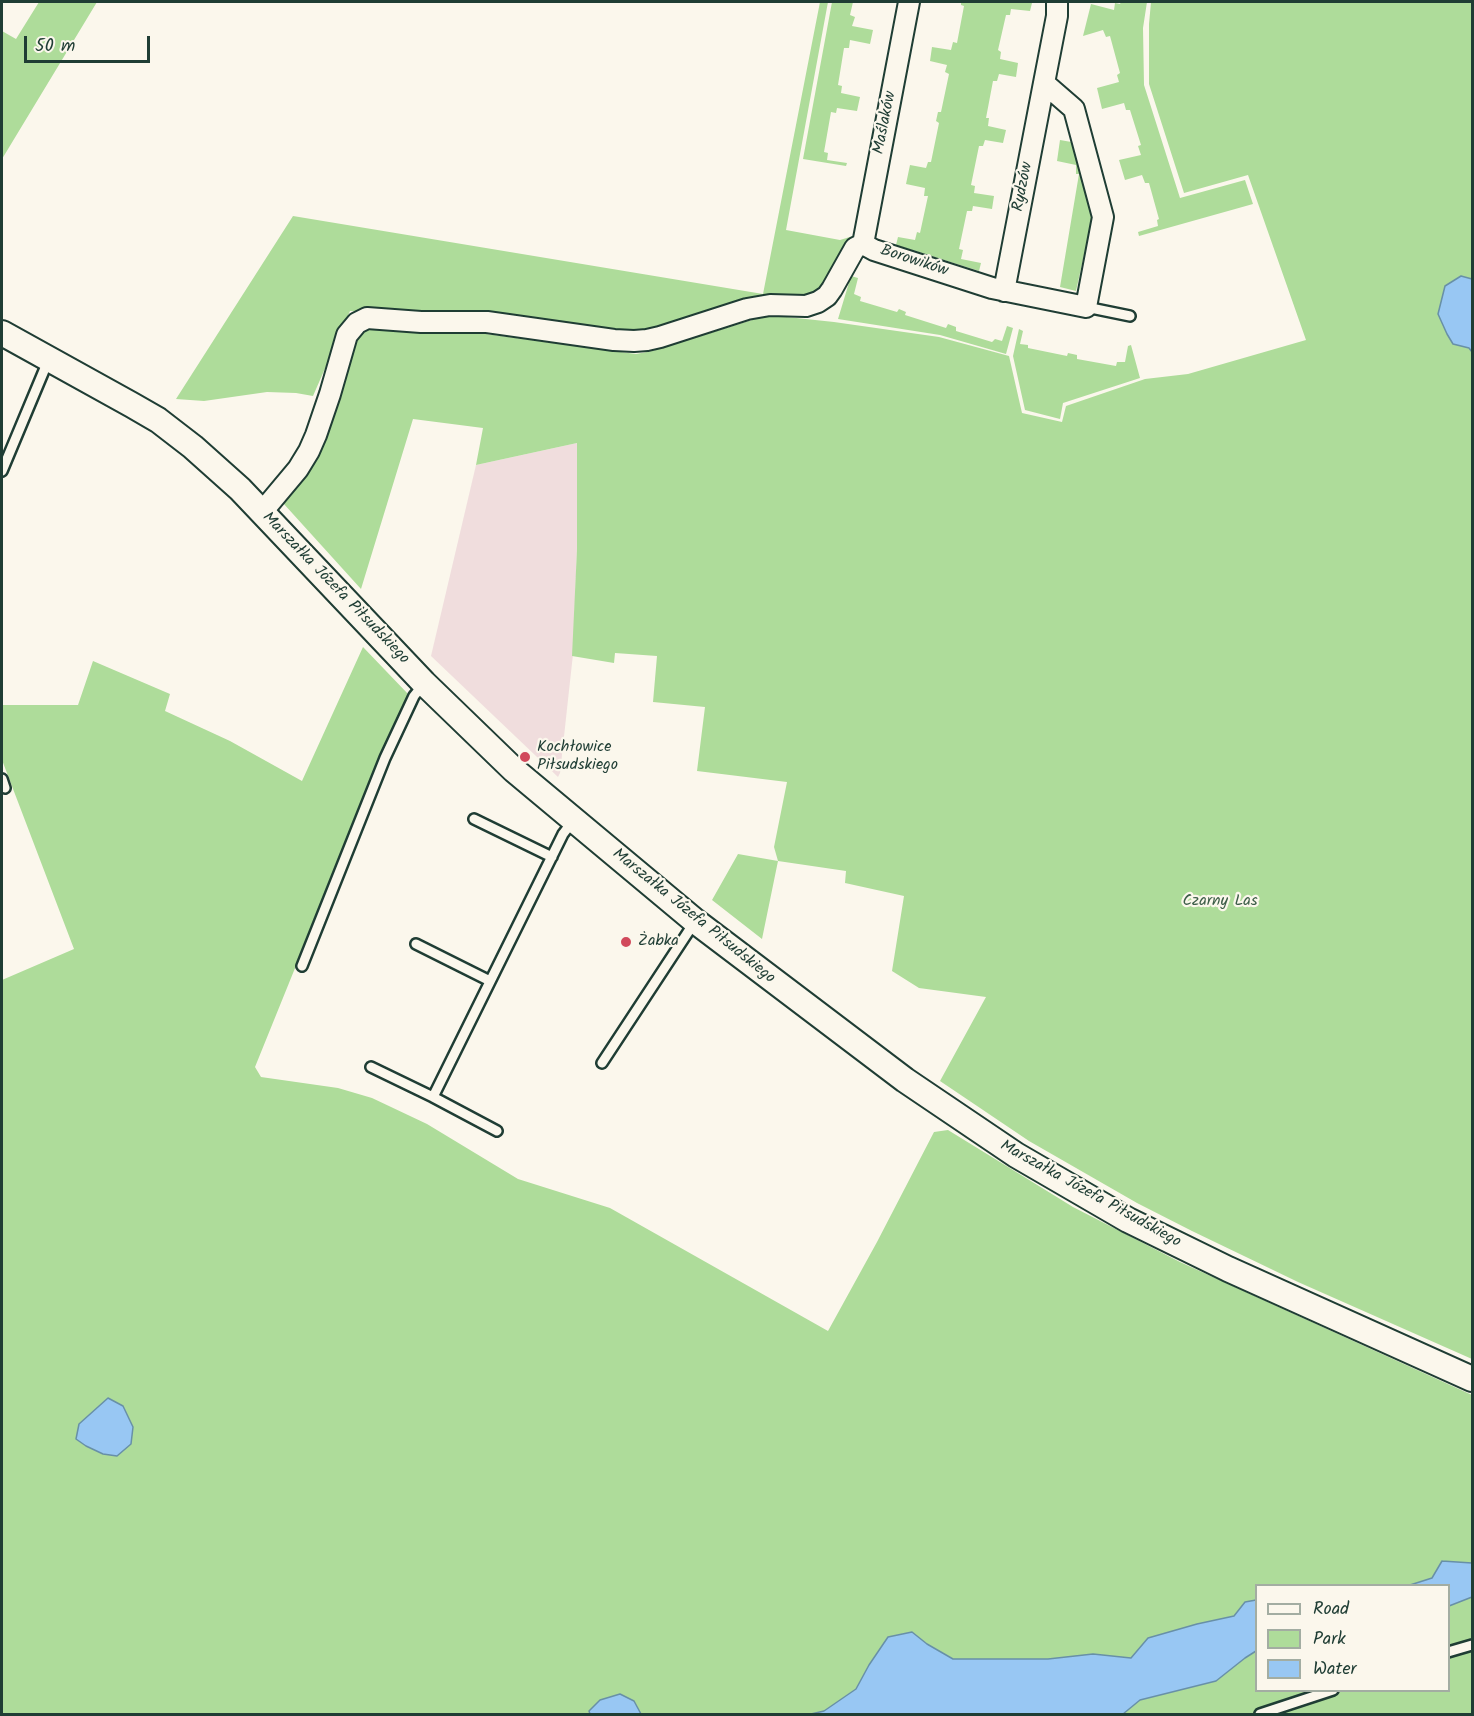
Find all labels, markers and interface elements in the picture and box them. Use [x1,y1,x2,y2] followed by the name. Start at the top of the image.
[27,24,153,62] scale bar
[35,32,75,61] text: 50 m
[870,90,902,156] street label: Maślaków
[1010,161,1038,213] street label: Rydzów
[878,242,950,282] street label: Borowików
[257,509,413,669] street label: Marszałka Józefa Piłsudskiego
[537,738,618,776] place label: Kochłowice Piłsudskiego
[518,750,532,764] marker: Kochłowice Piłsudskiego
[608,845,778,989] street label: Marszałka Józefa Piłsudskiego
[1183,892,1257,912] park label: Czarny Las
[638,932,679,952] place label: Żabka
[619,935,633,949] marker: Żabka
[996,1137,1184,1253] street label: Marszałka Józefa Piłsudskiego
[1255,1584,1450,1692] legend
[1313,1595,1349,1624] text: Road
[1313,1625,1346,1654] text: Park
[1313,1655,1357,1684] text: Water

